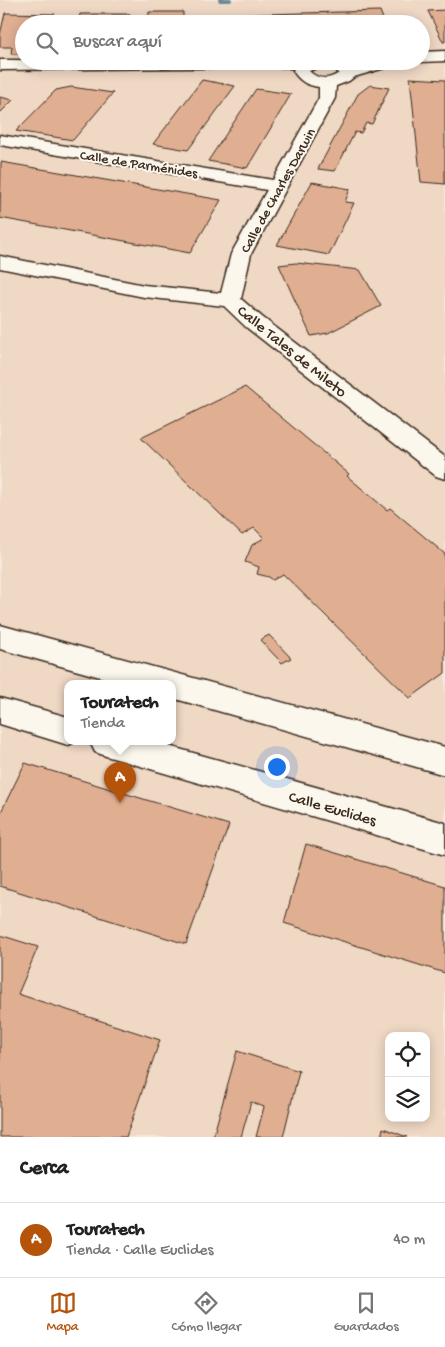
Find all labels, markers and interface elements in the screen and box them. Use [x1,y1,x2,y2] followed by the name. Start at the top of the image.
[15,15,430,70] search box
[33,29,61,57] icon: search
[73,31,162,54] text: Buscar aquí
[238,126,321,256] street label: Calle de Charles Darwin
[79,148,199,183] street label: Calle de Parménides
[232,303,350,403] street label: Calle Tales de Mileto
[64,680,176,745] popup
[81,692,159,715] text: Touratech
[81,715,125,734] text: Tienda
[264,754,290,780] your location
[104,762,136,803] pin: A
[286,789,379,832] street label: Calle Euclides
[385,1032,430,1122] map controls
[385,1032,430,1077] button: locate
[385,1077,430,1122] button: layers
[20,1157,68,1182] text: Cerca
[67,1219,145,1242] text: Touratech
[31,1231,41,1250] text: A
[393,1231,425,1250] text: 40 m
[67,1242,213,1261] text: Tienda · Calle Euclides
[46,1289,79,1336] tab: Mapa
[171,1289,241,1336] tab: Cómo llegar
[334,1289,399,1336] tab: Guardados

